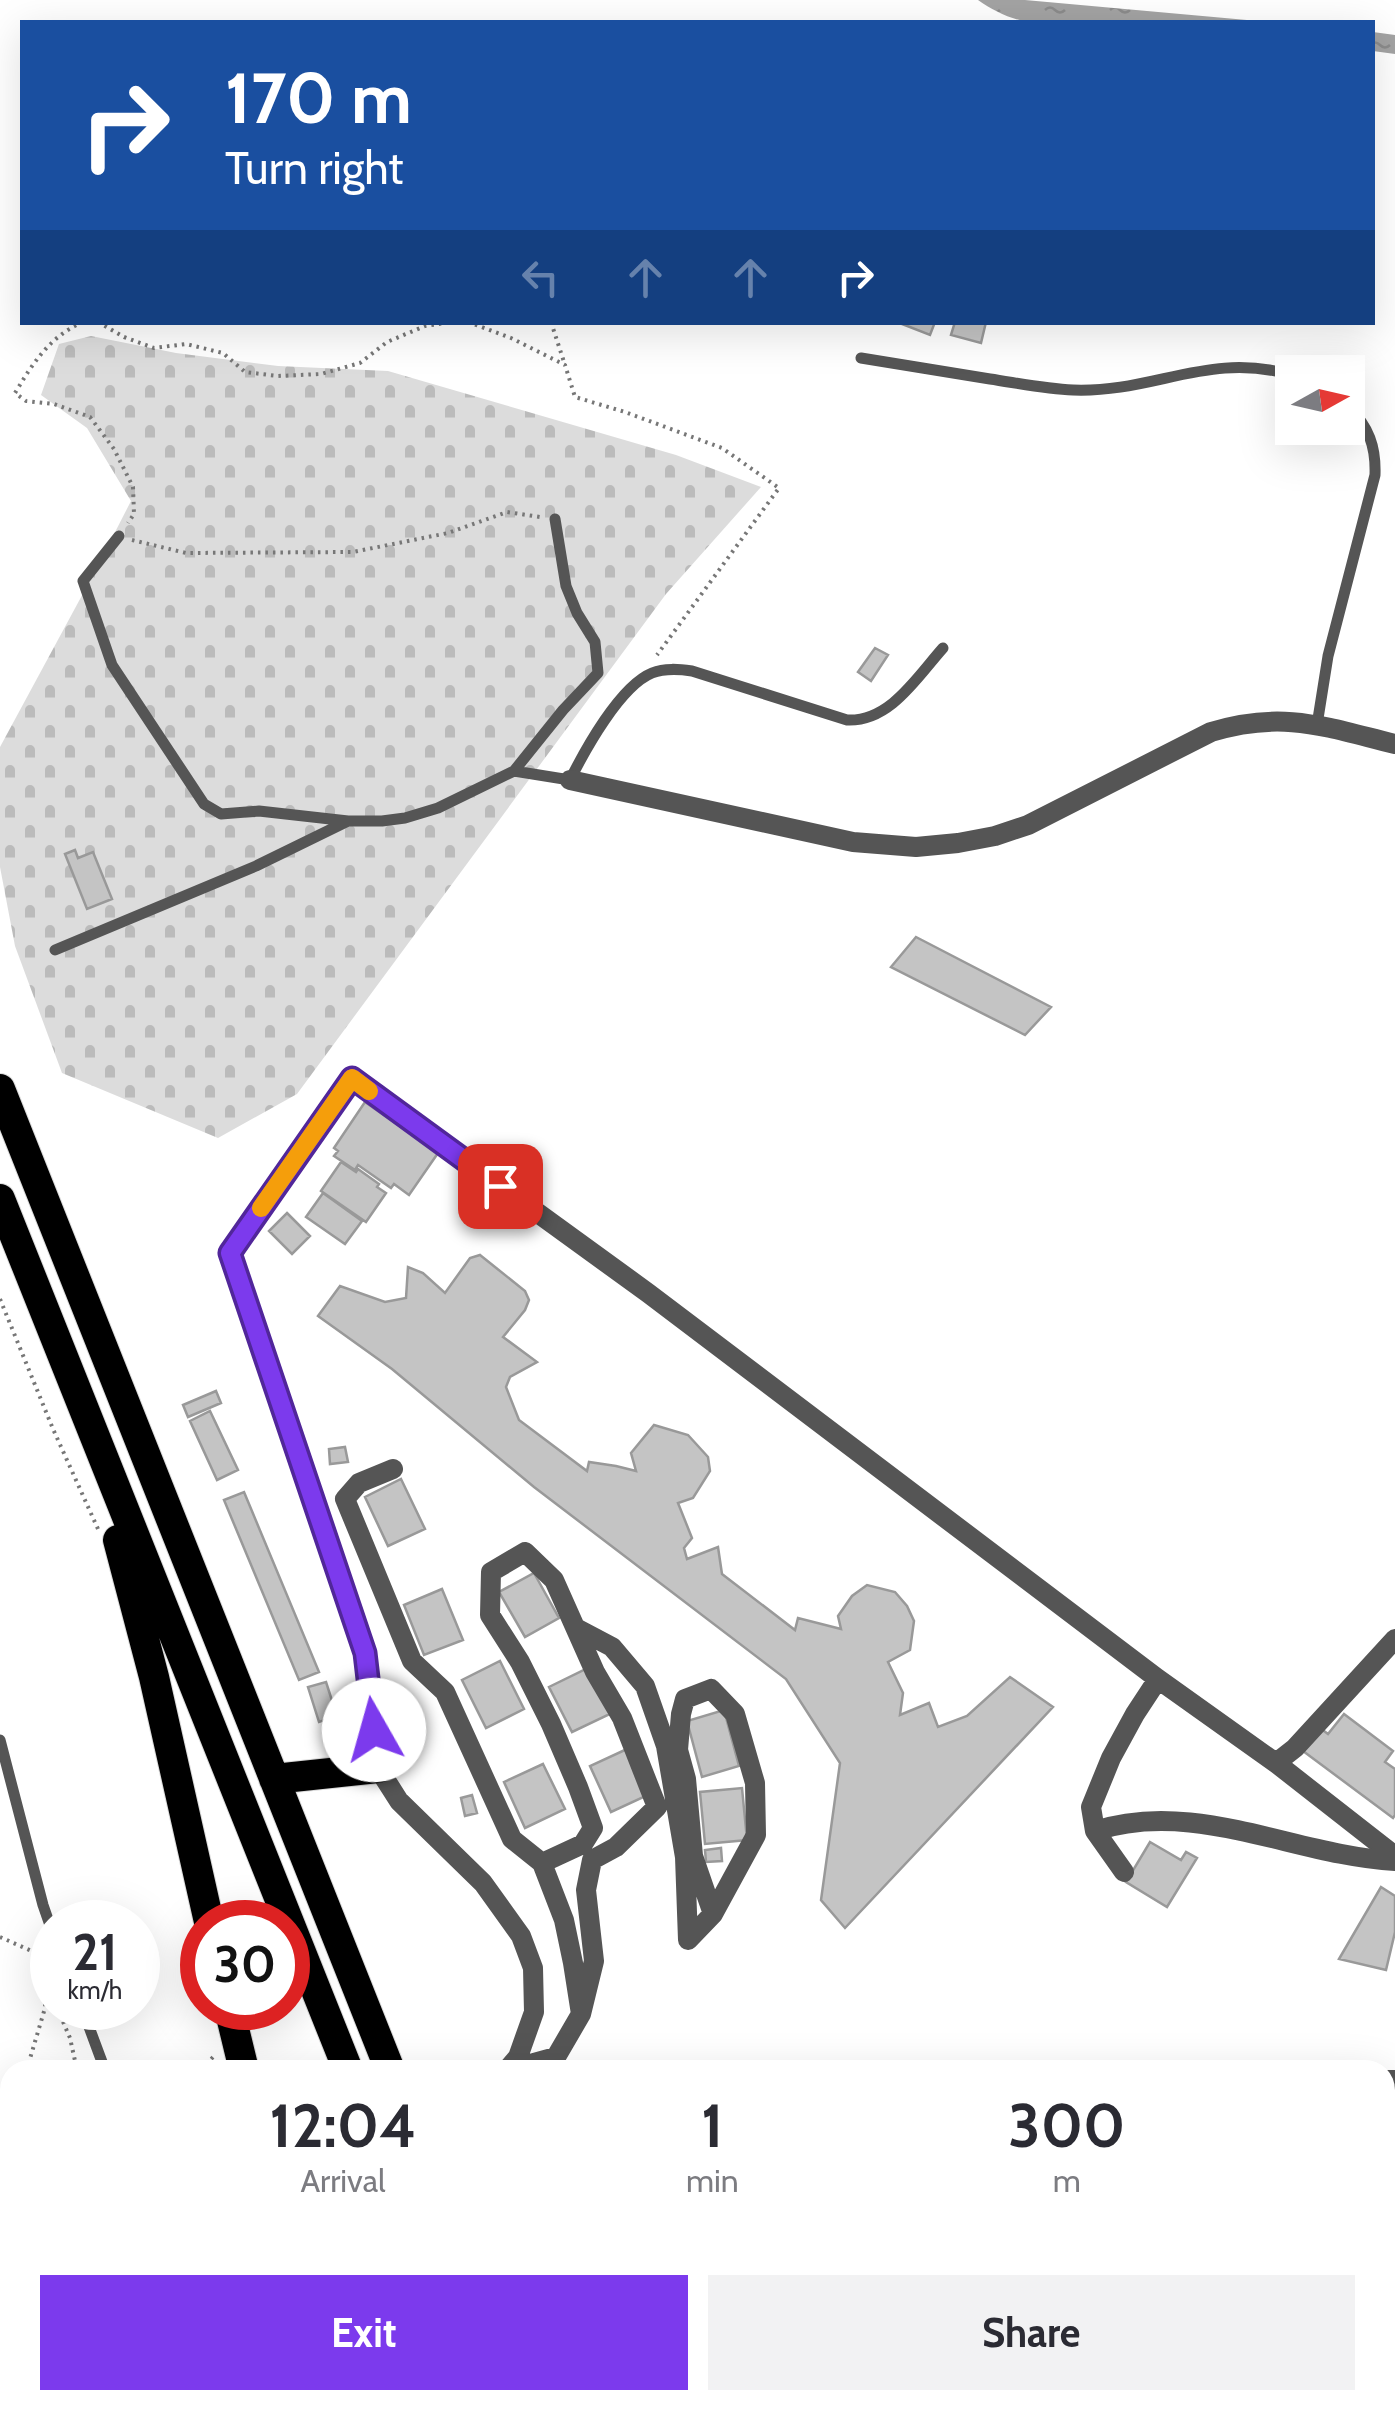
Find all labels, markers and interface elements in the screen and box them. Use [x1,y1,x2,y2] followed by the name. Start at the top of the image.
[225,55,412,141] text: 170 m
[60,60,190,190] icon: right
[225,141,404,195] text: Turn right
[513,250,568,305] icon: left
[618,250,673,305] icon: ahead
[723,250,778,305] icon: ahead
[828,250,883,305] icon: right
[1275,355,1365,445] north arrow
[1275,355,1365,445] map controls
[458,1144,543,1229] pin
[473,1159,528,1214] icon: arrive
[322,1678,426,1782] position arrow
[180,1900,310,2030] speed limit sign: 30
[73,1922,117,1983] text: 21
[68,1975,122,2005] text: km/h
[270,2089,416,2162] text: 12:04
[701,2089,723,2162] text: 1
[1008,2089,1125,2162] text: 300
[300,2161,386,2200] text: Arrival
[686,2161,739,2200] text: min
[1053,2161,1081,2200] text: m
[40,2275,688,2390] button: Exit
[708,2275,1355,2390] button: Share

